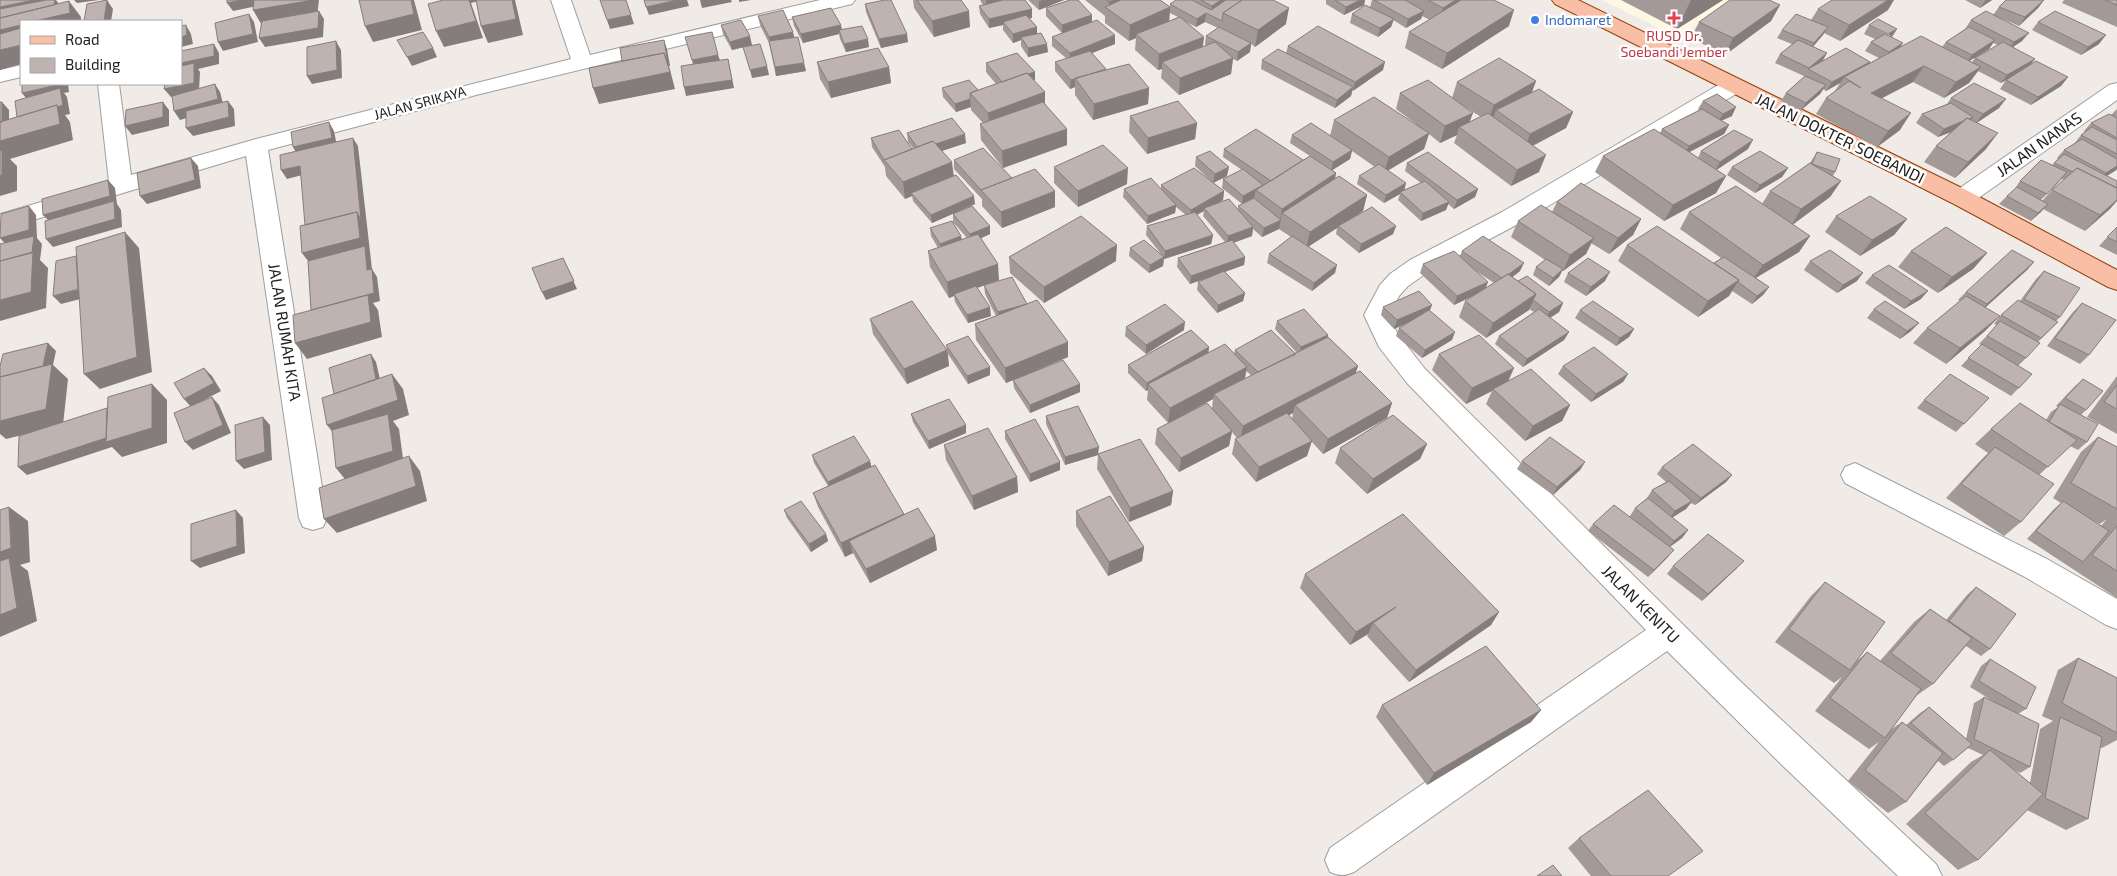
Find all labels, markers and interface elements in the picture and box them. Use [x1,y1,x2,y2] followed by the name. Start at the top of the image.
[1545,11,1611,28] place label: Indomaret
[1667,11,1681,25] marker: RUSD Dr. Soebandi Jember
[1529,14,1541,26] marker: Indomaret
[20,20,182,85] legend
[1620,27,1728,60] place label: RUSD Dr. Soebandi Jember
[65,30,100,48] text: Road
[65,55,121,73] text: Building
[372,82,468,123] street label: JALAN SRIKAYA
[1753,88,1928,187] street label: JALAN DOKTER SOEBANDI
[1992,107,2085,180] street label: JALAN NANAS
[265,262,306,402] street label: JALAN RUMAH KITA
[1599,561,1684,646] street label: JALAN KENITU

